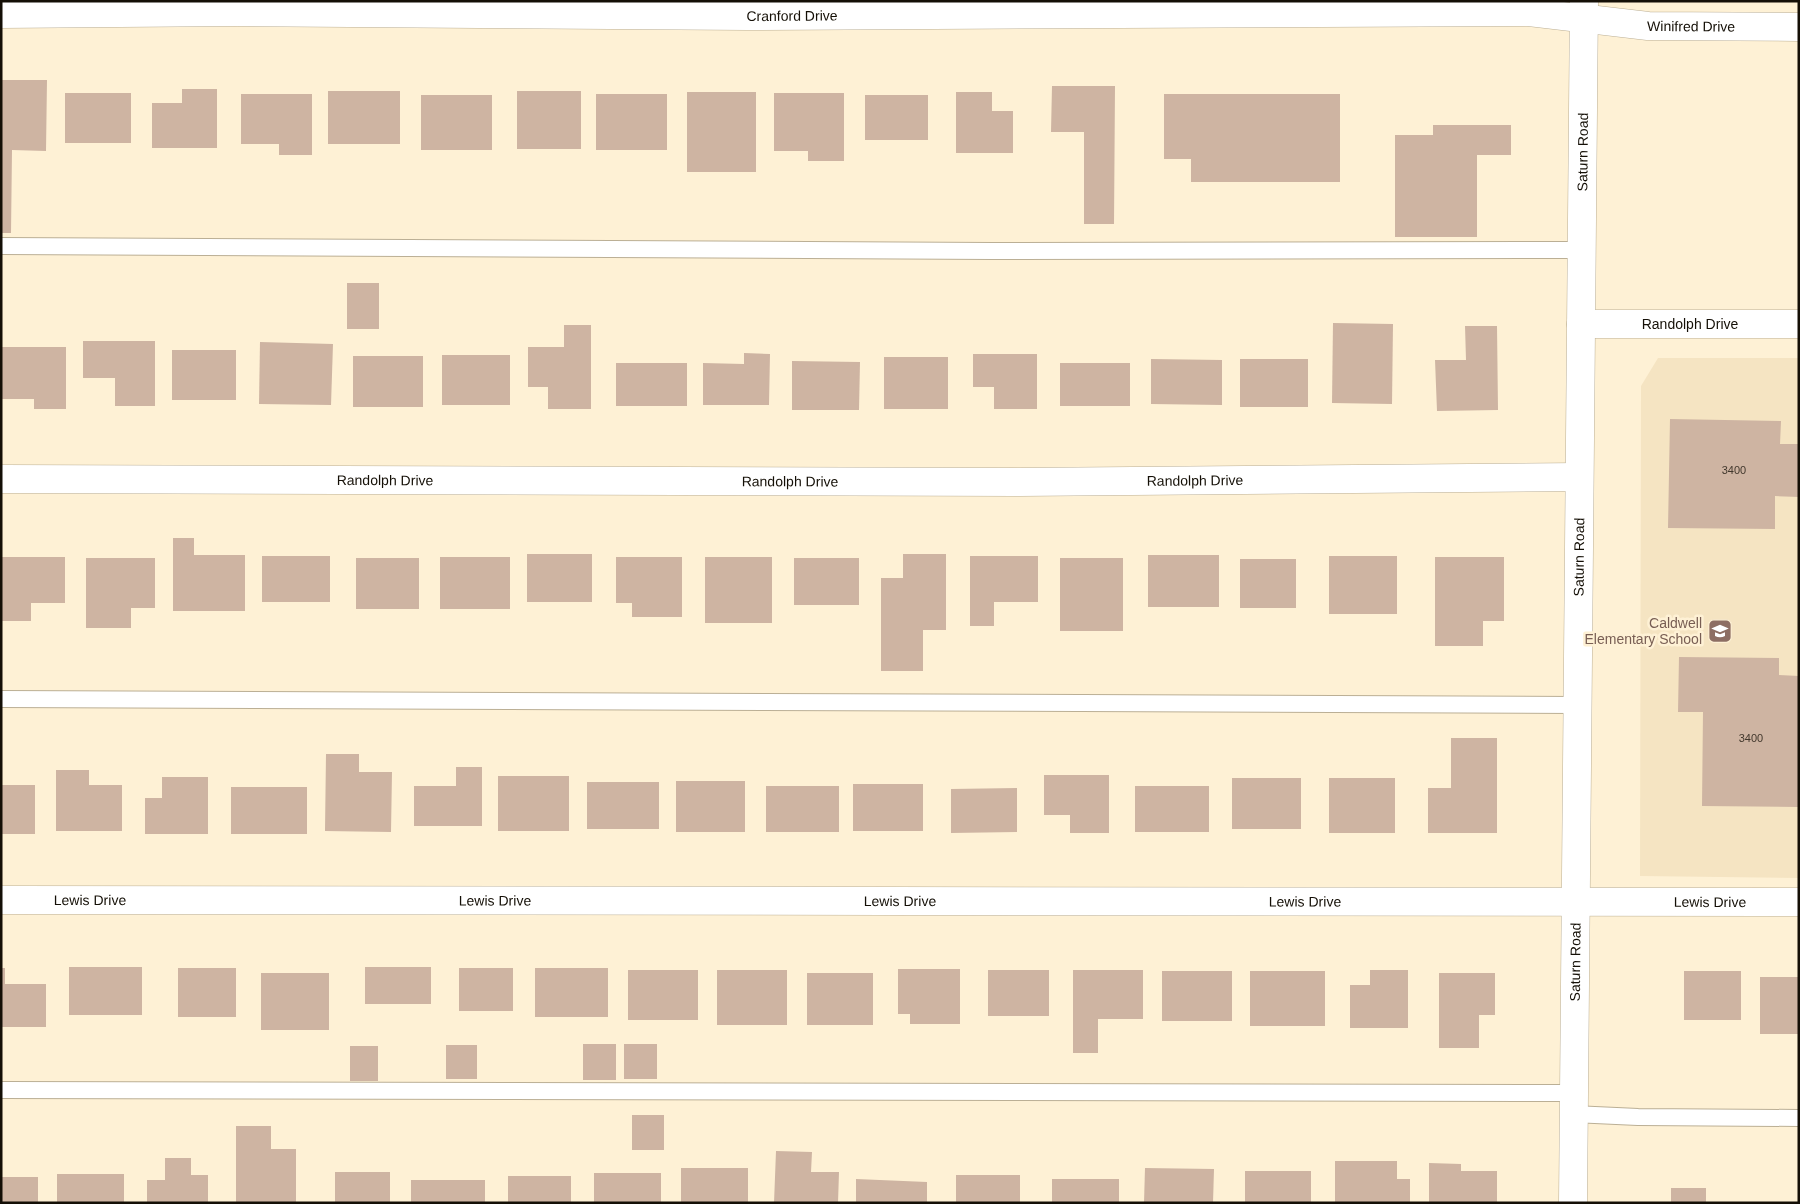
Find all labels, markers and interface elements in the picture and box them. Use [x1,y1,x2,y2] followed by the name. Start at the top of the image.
[746,8,838,24] street label: Cranford Drive
[1647,18,1735,35] street label: Winifred Drive
[1574,113,1591,191] street label: Saturn Road
[1642,316,1739,332] street label: Randolph Drive
[1722,464,1746,476] house number: 3400
[337,472,434,488] street label: Randolph Drive
[1147,472,1244,489] street label: Randolph Drive
[742,473,839,489] street label: Randolph Drive
[1571,518,1587,596] street label: Saturn Road
[1584,615,1702,647] place label: Caldwell Elementary School
[1707,618,1733,644] school or university icon: Caldwell Elementary School
[1739,732,1763,744] house number: 3400
[54,892,126,908] street label: Lewis Drive
[459,893,531,909] street label: Lewis Drive
[864,893,936,909] street label: Lewis Drive
[1269,893,1341,909] street label: Lewis Drive
[1674,894,1746,910] street label: Lewis Drive
[1567,923,1584,1001] street label: Saturn Road

